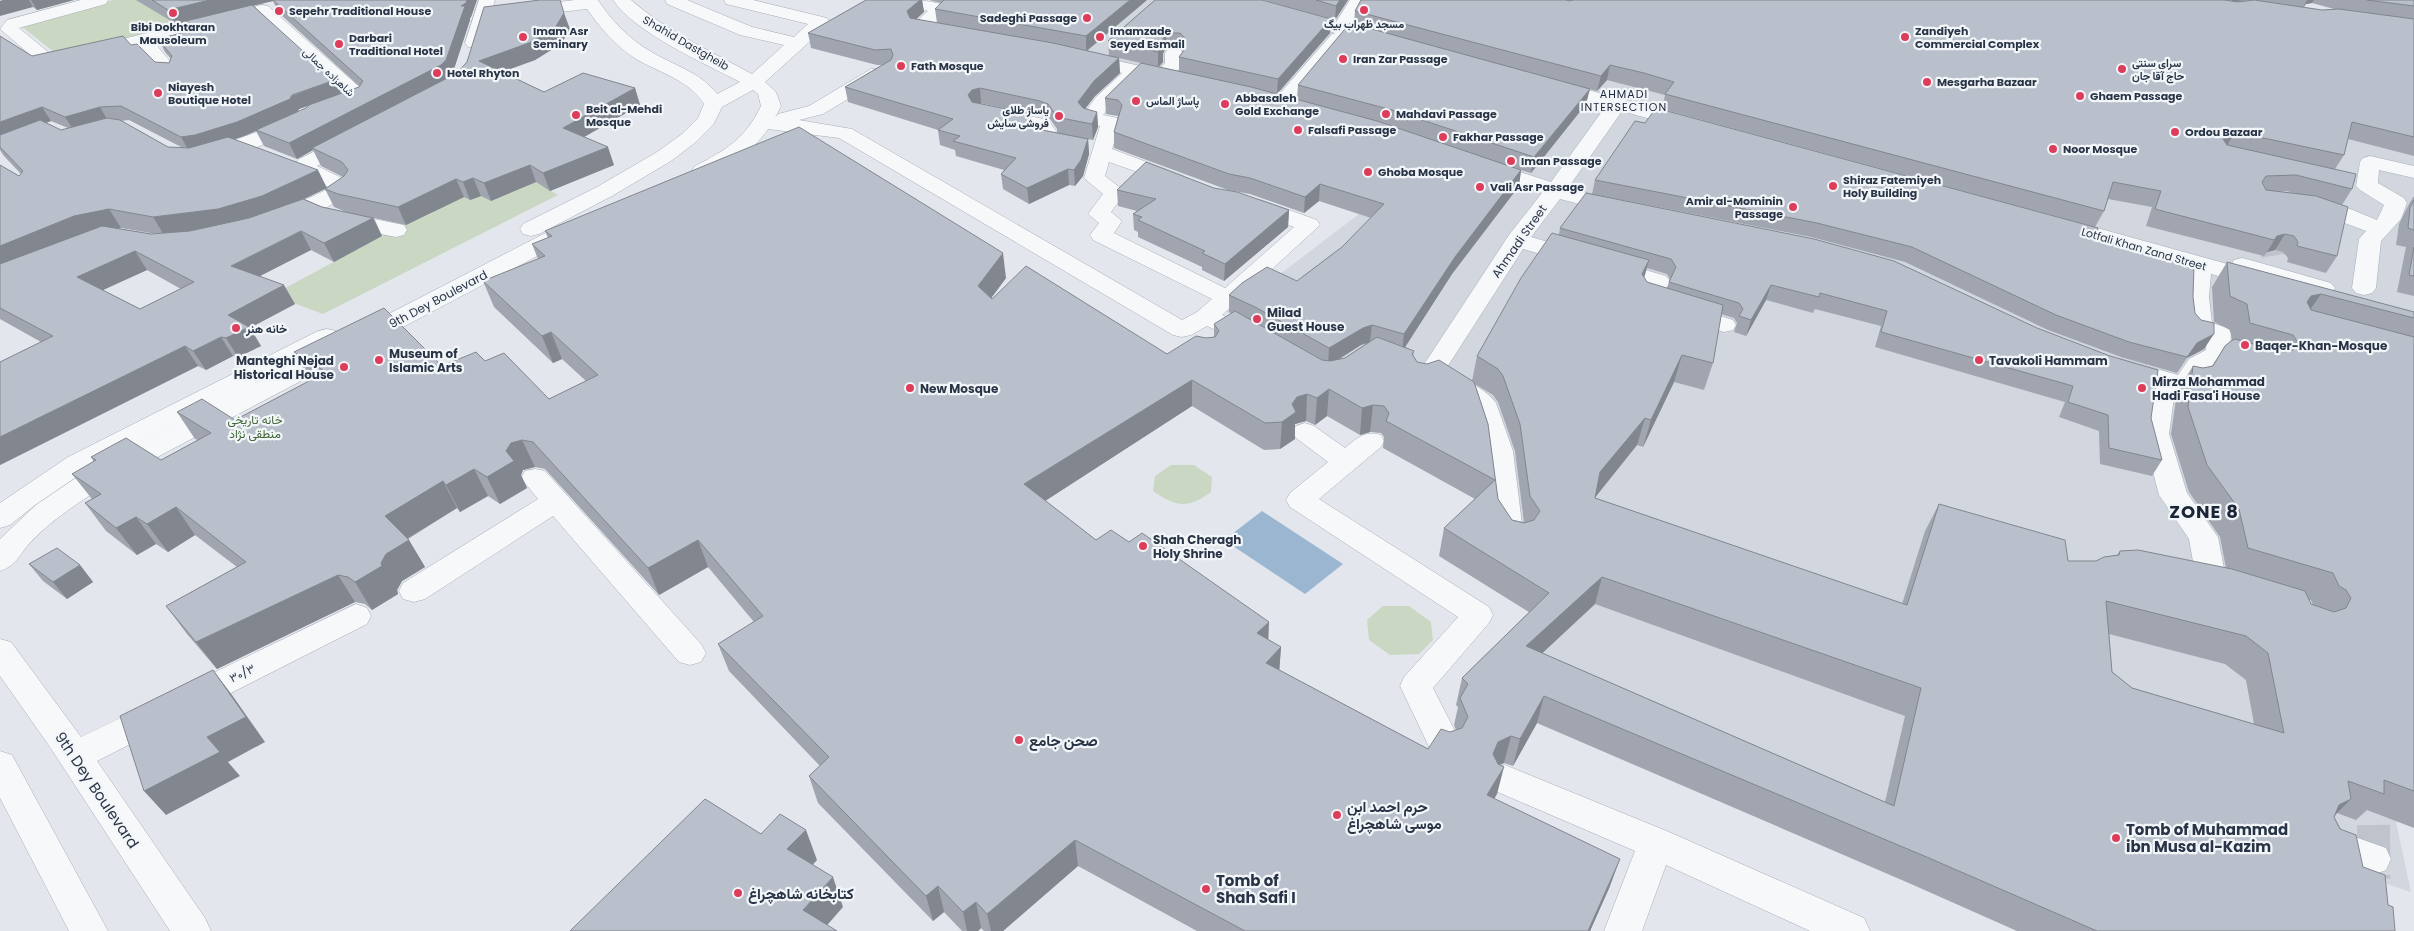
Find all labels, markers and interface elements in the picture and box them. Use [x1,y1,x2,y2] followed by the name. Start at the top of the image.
[289,3,431,19] place label: Sepehr Traditional House
[1358,4,1370,16] marker: مسجد ظهراب بیگ
[273,5,285,17] marker: Sepehr Traditional House
[167,7,179,19] marker: Bibi Dokhtaran Mausoleum
[980,10,1077,26] place label: Sadeghi Passage
[640,12,732,74] street label: Shahid Dastgheib
[1081,12,1093,24] marker: Sadeghi Passage
[1324,16,1404,32] place label: مسجد ظهراب بیگ
[131,19,215,48] place label: Bibi Dokhtaran Mausoleum
[533,23,589,52] place label: Imam Asr Seminary
[1110,23,1185,52] place label: Imamzade Seyed Esmail
[1915,23,2040,52] place label: Zandiyeh Commercial Complex
[349,30,443,59] place label: Darbari Traditional Hotel
[517,31,529,43] marker: Imam Asr Seminary
[1094,31,1106,43] marker: Imamzade Seyed Esmail
[1899,31,1911,43] marker: Zandiyeh Commercial Complex
[333,38,345,50] marker: Darbari Traditional Hotel
[300,44,359,100] street label: شاهزاده جمالی
[1353,51,1448,67] place label: Iran Zar Passage
[1337,53,1349,65] marker: Iran Zar Passage
[2132,55,2185,84] place label: سرای سنتی حاج آقا جان
[911,58,984,74] place label: Fath Mosque
[895,60,907,72] marker: Fath Mosque
[2116,63,2128,75] marker: سرای سنتی حاج آقا جان
[447,65,519,81] place label: Hotel Rhyton
[431,67,443,79] marker: Hotel Rhyton
[1937,74,2037,90] place label: Mesgarha Bazaar
[1921,76,1933,88] marker: Mesgarha Bazaar
[168,79,251,108] place label: Niayesh Boutique Hotel
[1581,86,1667,115] district label: AHMADI INTERSECTION
[152,87,164,99] marker: Niayesh Boutique Hotel
[2090,88,2183,104] place label: Ghaem Passage
[1235,90,1319,119] place label: Abbasaleh Gold Exchange
[2074,90,2086,102] marker: Ghaem Passage
[1146,93,1200,109] place label: پاساژ الماس
[1130,95,1142,107] marker: پاساژ الماس
[1219,98,1231,110] marker: Abbasaleh Gold Exchange
[586,101,662,130] place label: Beit al-Mehdi Mosque
[987,102,1049,131] place label: پاساژ طلای فروشی سایش
[1396,106,1497,122] place label: Mahdavi Passage
[1380,108,1392,120] marker: Mahdavi Passage
[570,109,582,121] marker: Beit al-Mehdi Mosque
[1053,110,1065,122] marker: پاساژ طلای فروشی سایش
[1308,122,1396,138] place label: Falsafi Passage
[1292,124,1304,136] marker: Falsafi Passage
[2185,124,2263,140] place label: Ordou Bazaar
[2169,126,2181,138] marker: Ordou Bazaar
[1453,129,1544,145] place label: Fakhar Passage
[1437,131,1449,143] marker: Fakhar Passage
[2063,141,2137,157] place label: Noor Mosque
[2047,143,2059,155] marker: Noor Mosque
[1521,153,1602,169] place label: Iman Passage
[1505,155,1517,167] marker: Iman Passage
[1378,164,1463,180] place label: Ghoba Mosque
[1362,166,1374,178] marker: Ghoba Mosque
[1843,172,1941,201] place label: Shiraz Fatemiyeh Holy Building
[1490,179,1584,195] place label: Vali Asr Passage
[1827,180,1839,192] marker: Shiraz Fatemiyeh Holy Building
[1474,181,1486,193] marker: Vali Asr Passage
[1686,193,1783,222] place label: Amir al-Mominin Passage
[1487,201,1551,281] street label: Ahmadi Street
[1787,201,1799,213] marker: Amir al-Mominin Passage
[2080,223,2208,275] street label: Lotfali Khan Zand Street
[386,266,490,332] street label: 9th Dey Boulevard
[1267,304,1345,335] place label: Milad Guest House
[1251,313,1263,325] marker: Milad Guest House
[245,320,287,337] place label: خانه هنر
[230,322,242,334] marker: خانه هنر
[2255,337,2388,354] place label: Baqer-Khan-Mosque
[2239,339,2251,351] marker: Baqer-Khan-Mosque
[389,345,463,376] place label: Museum of Islamic Arts
[234,352,335,383] place label: Manteghi Nejad Historical House
[1989,352,2108,369] place label: Tavakoli Hammam
[373,354,385,366] marker: Museum of Islamic Arts
[1973,354,1985,366] marker: Tavakoli Hammam
[338,361,350,373] marker: Manteghi Nejad Historical House
[2152,373,2265,404] place label: Mirza Mohammad Hadi Fasa'i House
[920,380,999,397] place label: New Mosque
[904,382,916,394] marker: New Mosque
[2136,382,2148,394] marker: Mirza Mohammad Hadi Fasa'i House
[228,411,282,442] park label: خانه تاریخی منطقی نژاد
[2169,499,2239,524] district label: ZONE 8
[1153,531,1241,562] place label: Shah Cheragh Holy Shrine
[1137,540,1149,552] marker: Shah Cheragh Holy Shrine
[226,659,258,686] street label: ۳۰/۳
[50,728,144,852] street label: 9th Dey Boulevard
[1029,730,1098,751] place label: صحن جامع
[1013,734,1025,746] marker: صحن جامع
[1347,796,1442,834] place label: حرم احمد ابن موسی شاهچراغ
[1331,809,1343,821] marker: حرم احمد ابن موسی شاهچراغ
[2126,819,2288,857] place label: Tomb of Muhammad ibn Musa al-Kazim
[2110,832,2122,844] marker: Tomb of Muhammad ibn Musa al-Kazim
[1216,870,1296,908] place label: Tomb of Shah Safi I
[748,883,854,904] place label: کتابخانه شاهچراغ
[1200,883,1212,895] marker: Tomb of Shah Safi I
[732,887,744,899] marker: کتابخانه شاهچراغ

